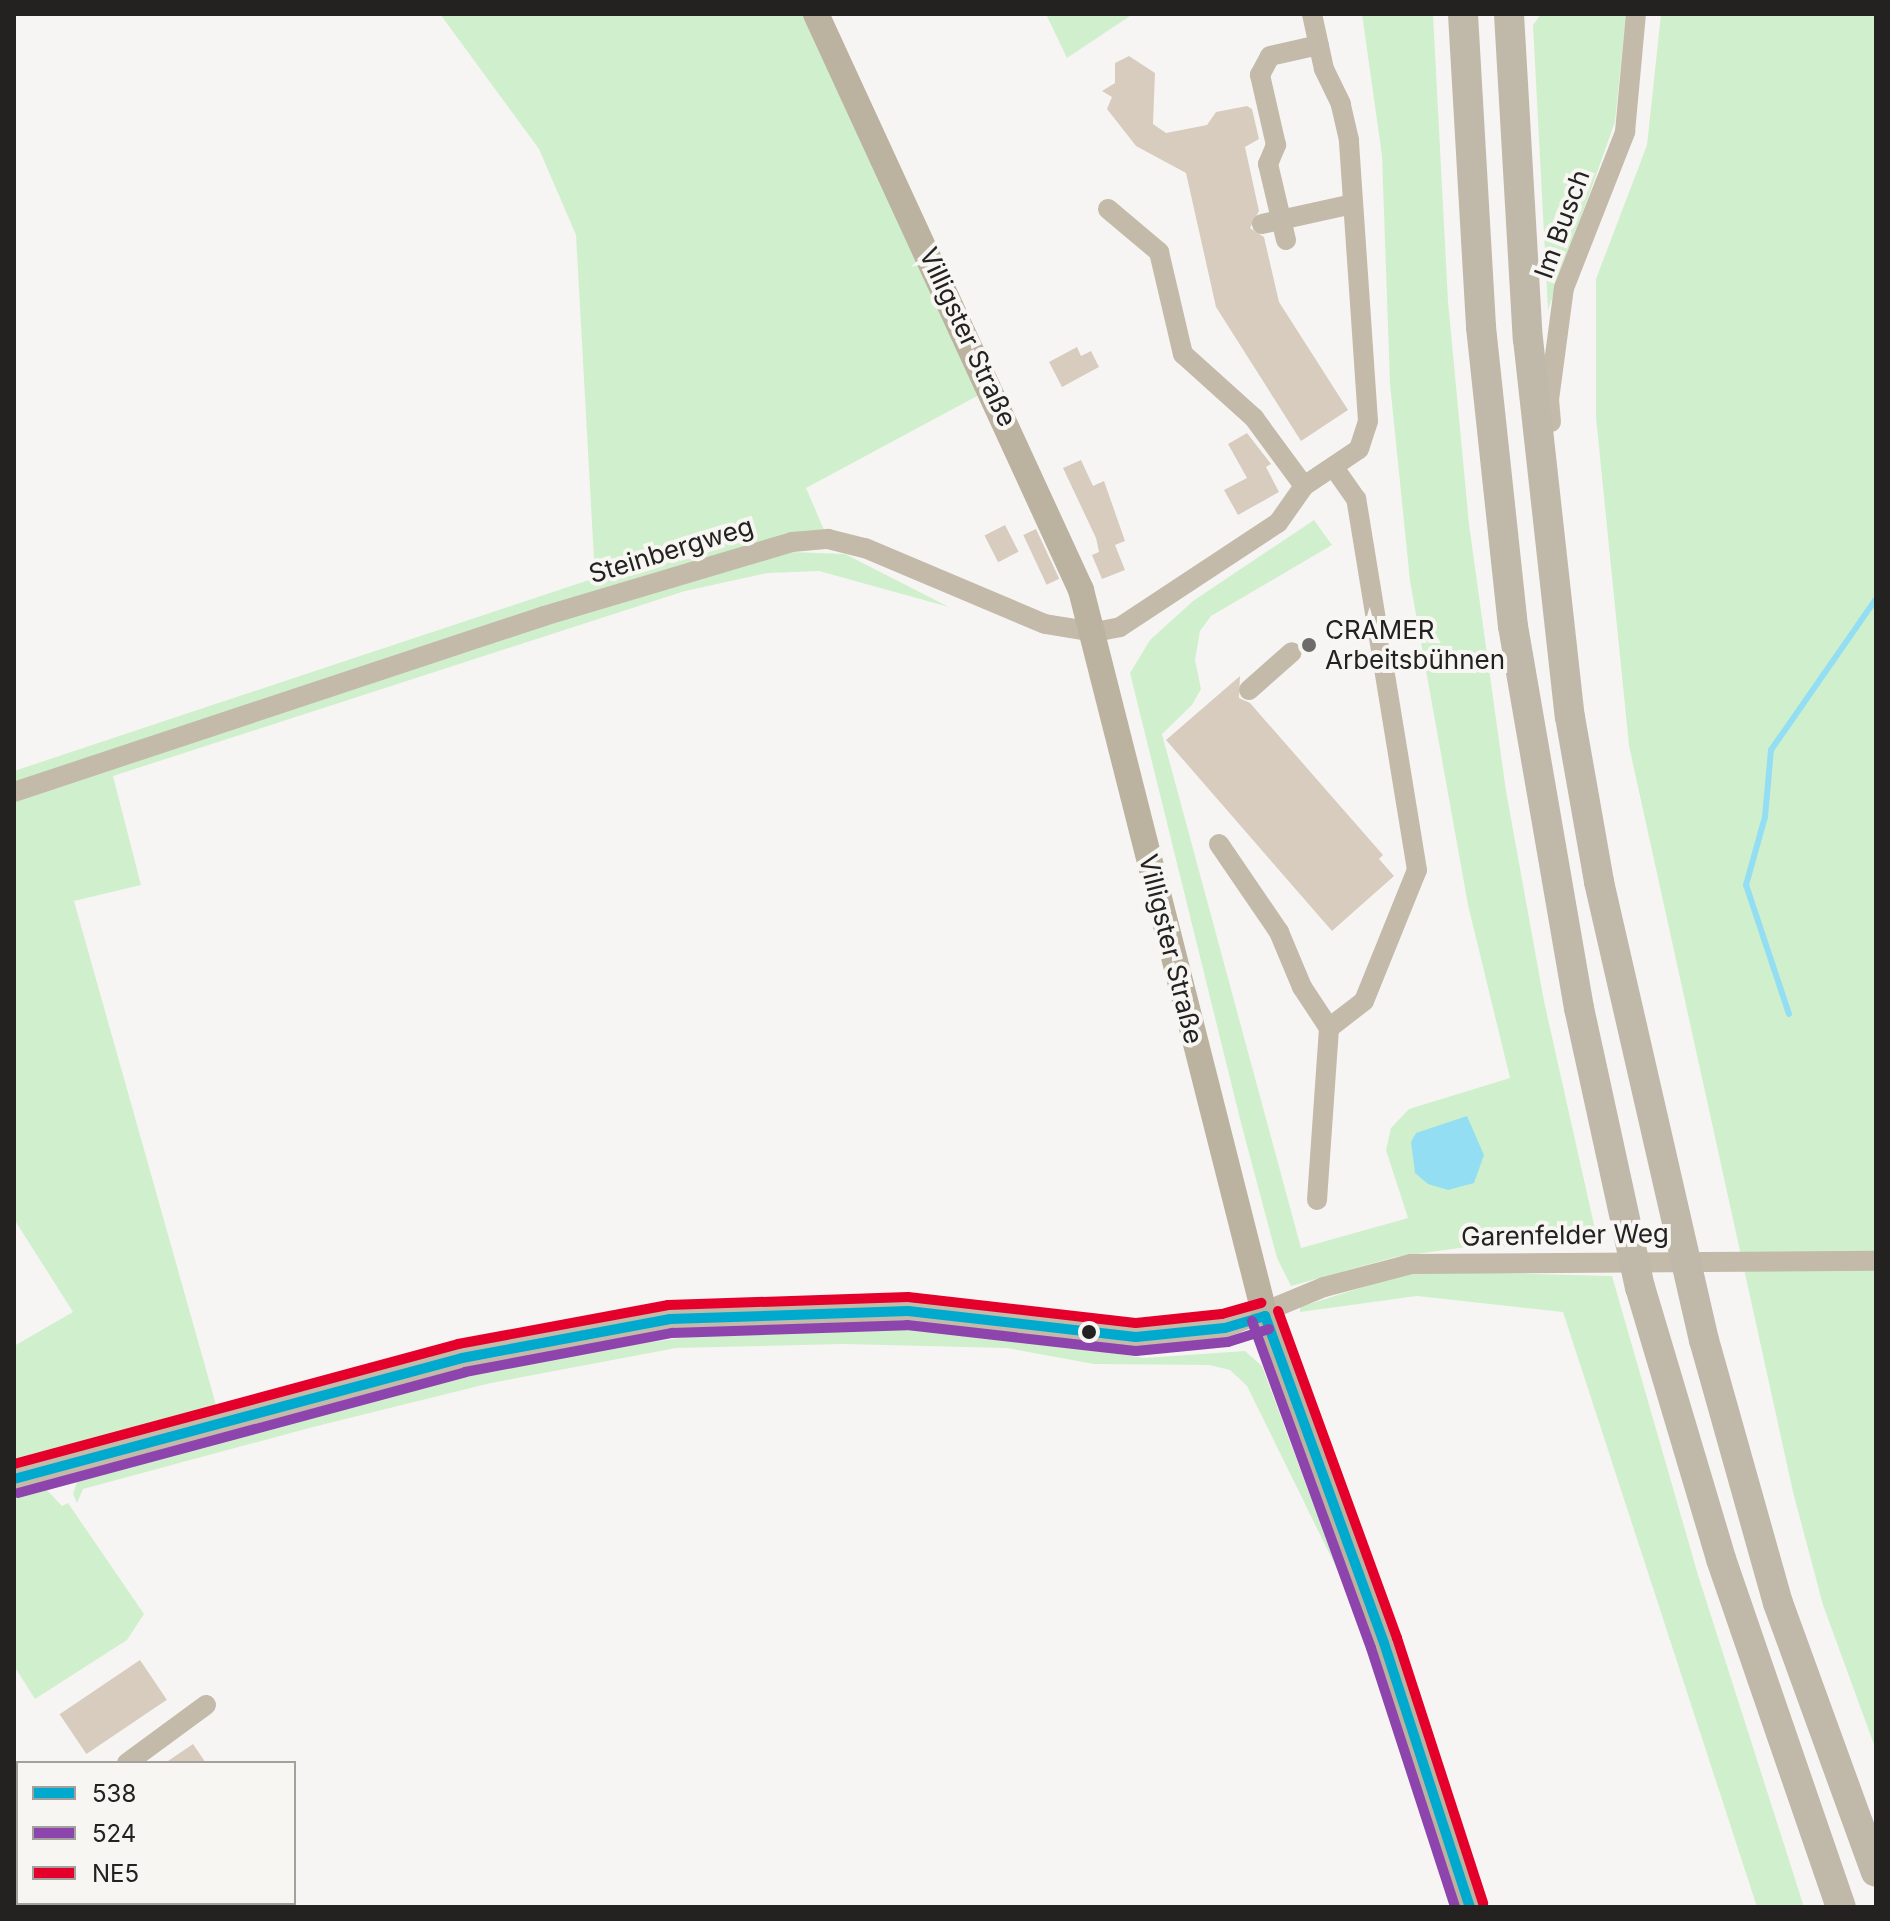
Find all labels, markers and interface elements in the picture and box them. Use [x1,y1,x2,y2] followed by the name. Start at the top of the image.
[1528,165,1596,283] street label: Im Busch
[913,242,1023,432] street label: Villigster Straße
[585,510,757,590] street label: Steinbergweg
[1325,614,1505,676] place label: CRAMER Arbeitsbühnen
[1300,636,1318,654] marker: CRAMER Arbeitsbühnen
[1132,851,1210,1047] street label: Villigster Straße
[1461,1218,1669,1252] street label: Garenfelder Weg
[1081,1324,1097,1340] unlabelled marker
[16,1761,296,1905] legend
[92,1779,136,1808] text: 538
[92,1819,136,1848] text: 524
[92,1859,139,1888] text: NE5

